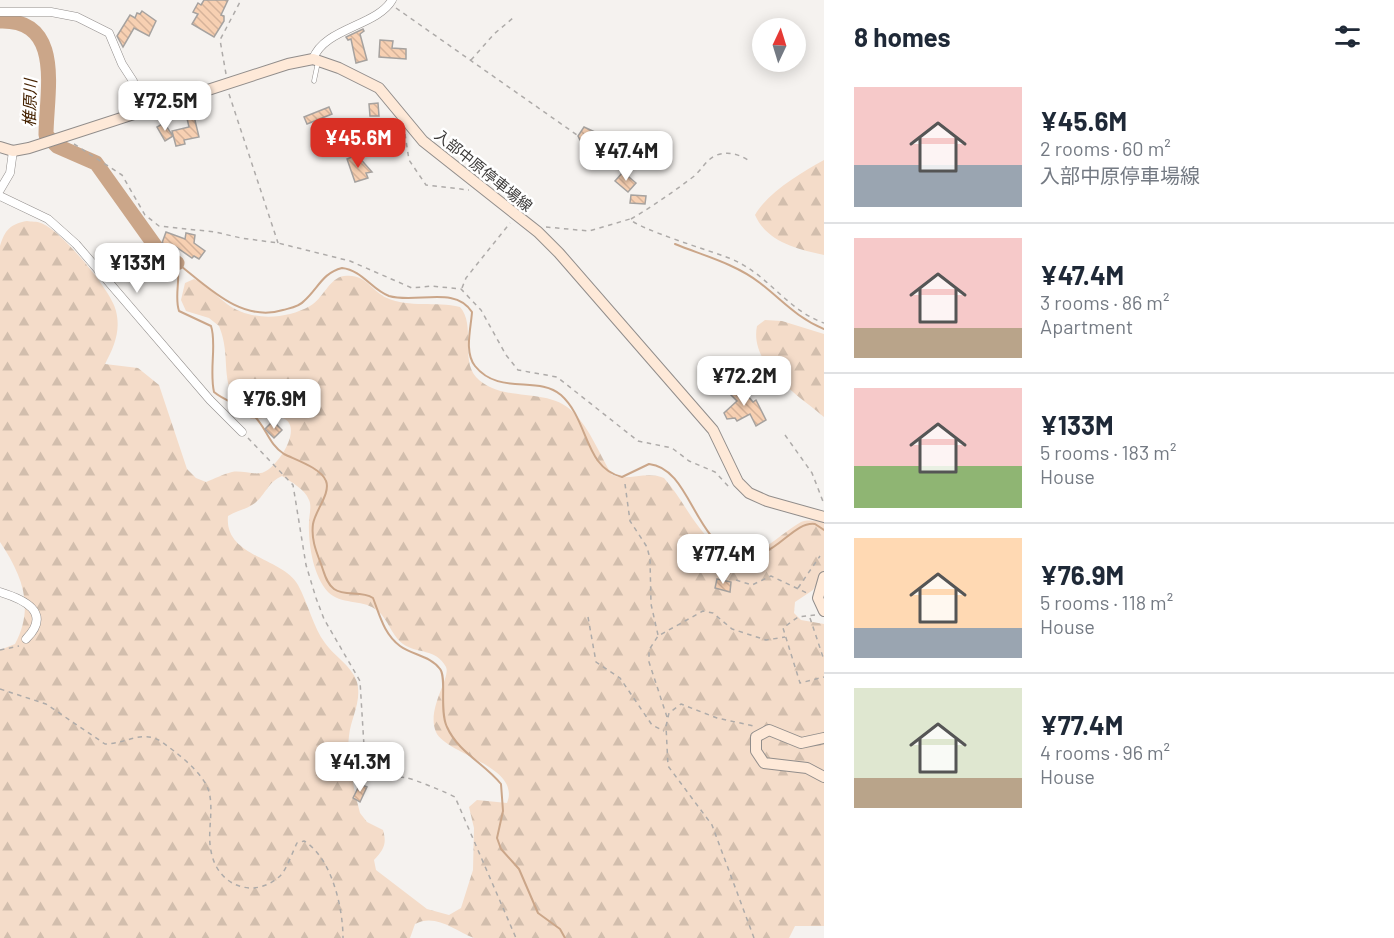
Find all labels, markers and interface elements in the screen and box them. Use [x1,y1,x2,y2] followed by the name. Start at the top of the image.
[752,18,806,72] north arrow
[752,18,806,72] map controls
[1331,20,1364,53] icon: filters
[854,21,951,52] text: 8 homes
[19,77,39,127] water label: 椎原川
[116,81,214,132] pin: ¥72.5M
[132,88,198,112] text: ¥72.5M
[1040,105,1127,136] text: ¥45.6M
[902,111,974,183] icon: home
[309,118,407,169] pin: ¥45.6M
[324,125,392,149] text: ¥45.6M
[432,125,536,215] street label: 入部中原停車場線
[577,131,675,182] pin: ¥47.4M
[1040,136,1171,160] text: 2 rooms · 60 m²
[594,138,658,162] text: ¥47.4M
[1040,163,1200,187] text: 入部中原停車場線
[95,243,179,294] pin: ¥133M
[109,250,165,274] text: ¥133M
[1040,259,1124,290] text: ¥47.4M
[902,262,974,334] icon: home
[1040,290,1169,314] text: 3 rooms · 86 m²
[1040,314,1133,338] text: Apartment
[695,356,793,407] pin: ¥72.2M
[711,363,777,387] text: ¥72.2M
[225,379,323,430] pin: ¥76.9M
[242,386,306,410] text: ¥76.9M
[1040,409,1114,440] text: ¥133M
[902,412,974,484] icon: home
[1040,440,1176,464] text: 5 rooms · 183 m²
[1040,464,1095,488] text: House
[674,534,772,585] pin: ¥77.4M
[691,541,755,565] text: ¥77.4M
[1040,559,1124,590] text: ¥76.9M
[902,562,974,634] icon: home
[1040,590,1173,614] text: 5 rooms · 118 m²
[1040,614,1095,638] text: House
[1040,709,1123,740] text: ¥77.4M
[902,712,974,784] icon: home
[1040,740,1170,764] text: 4 rooms · 96 m²
[311,742,409,793] pin: ¥41.3M
[329,749,391,773] text: ¥41.3M
[1040,764,1095,788] text: House

